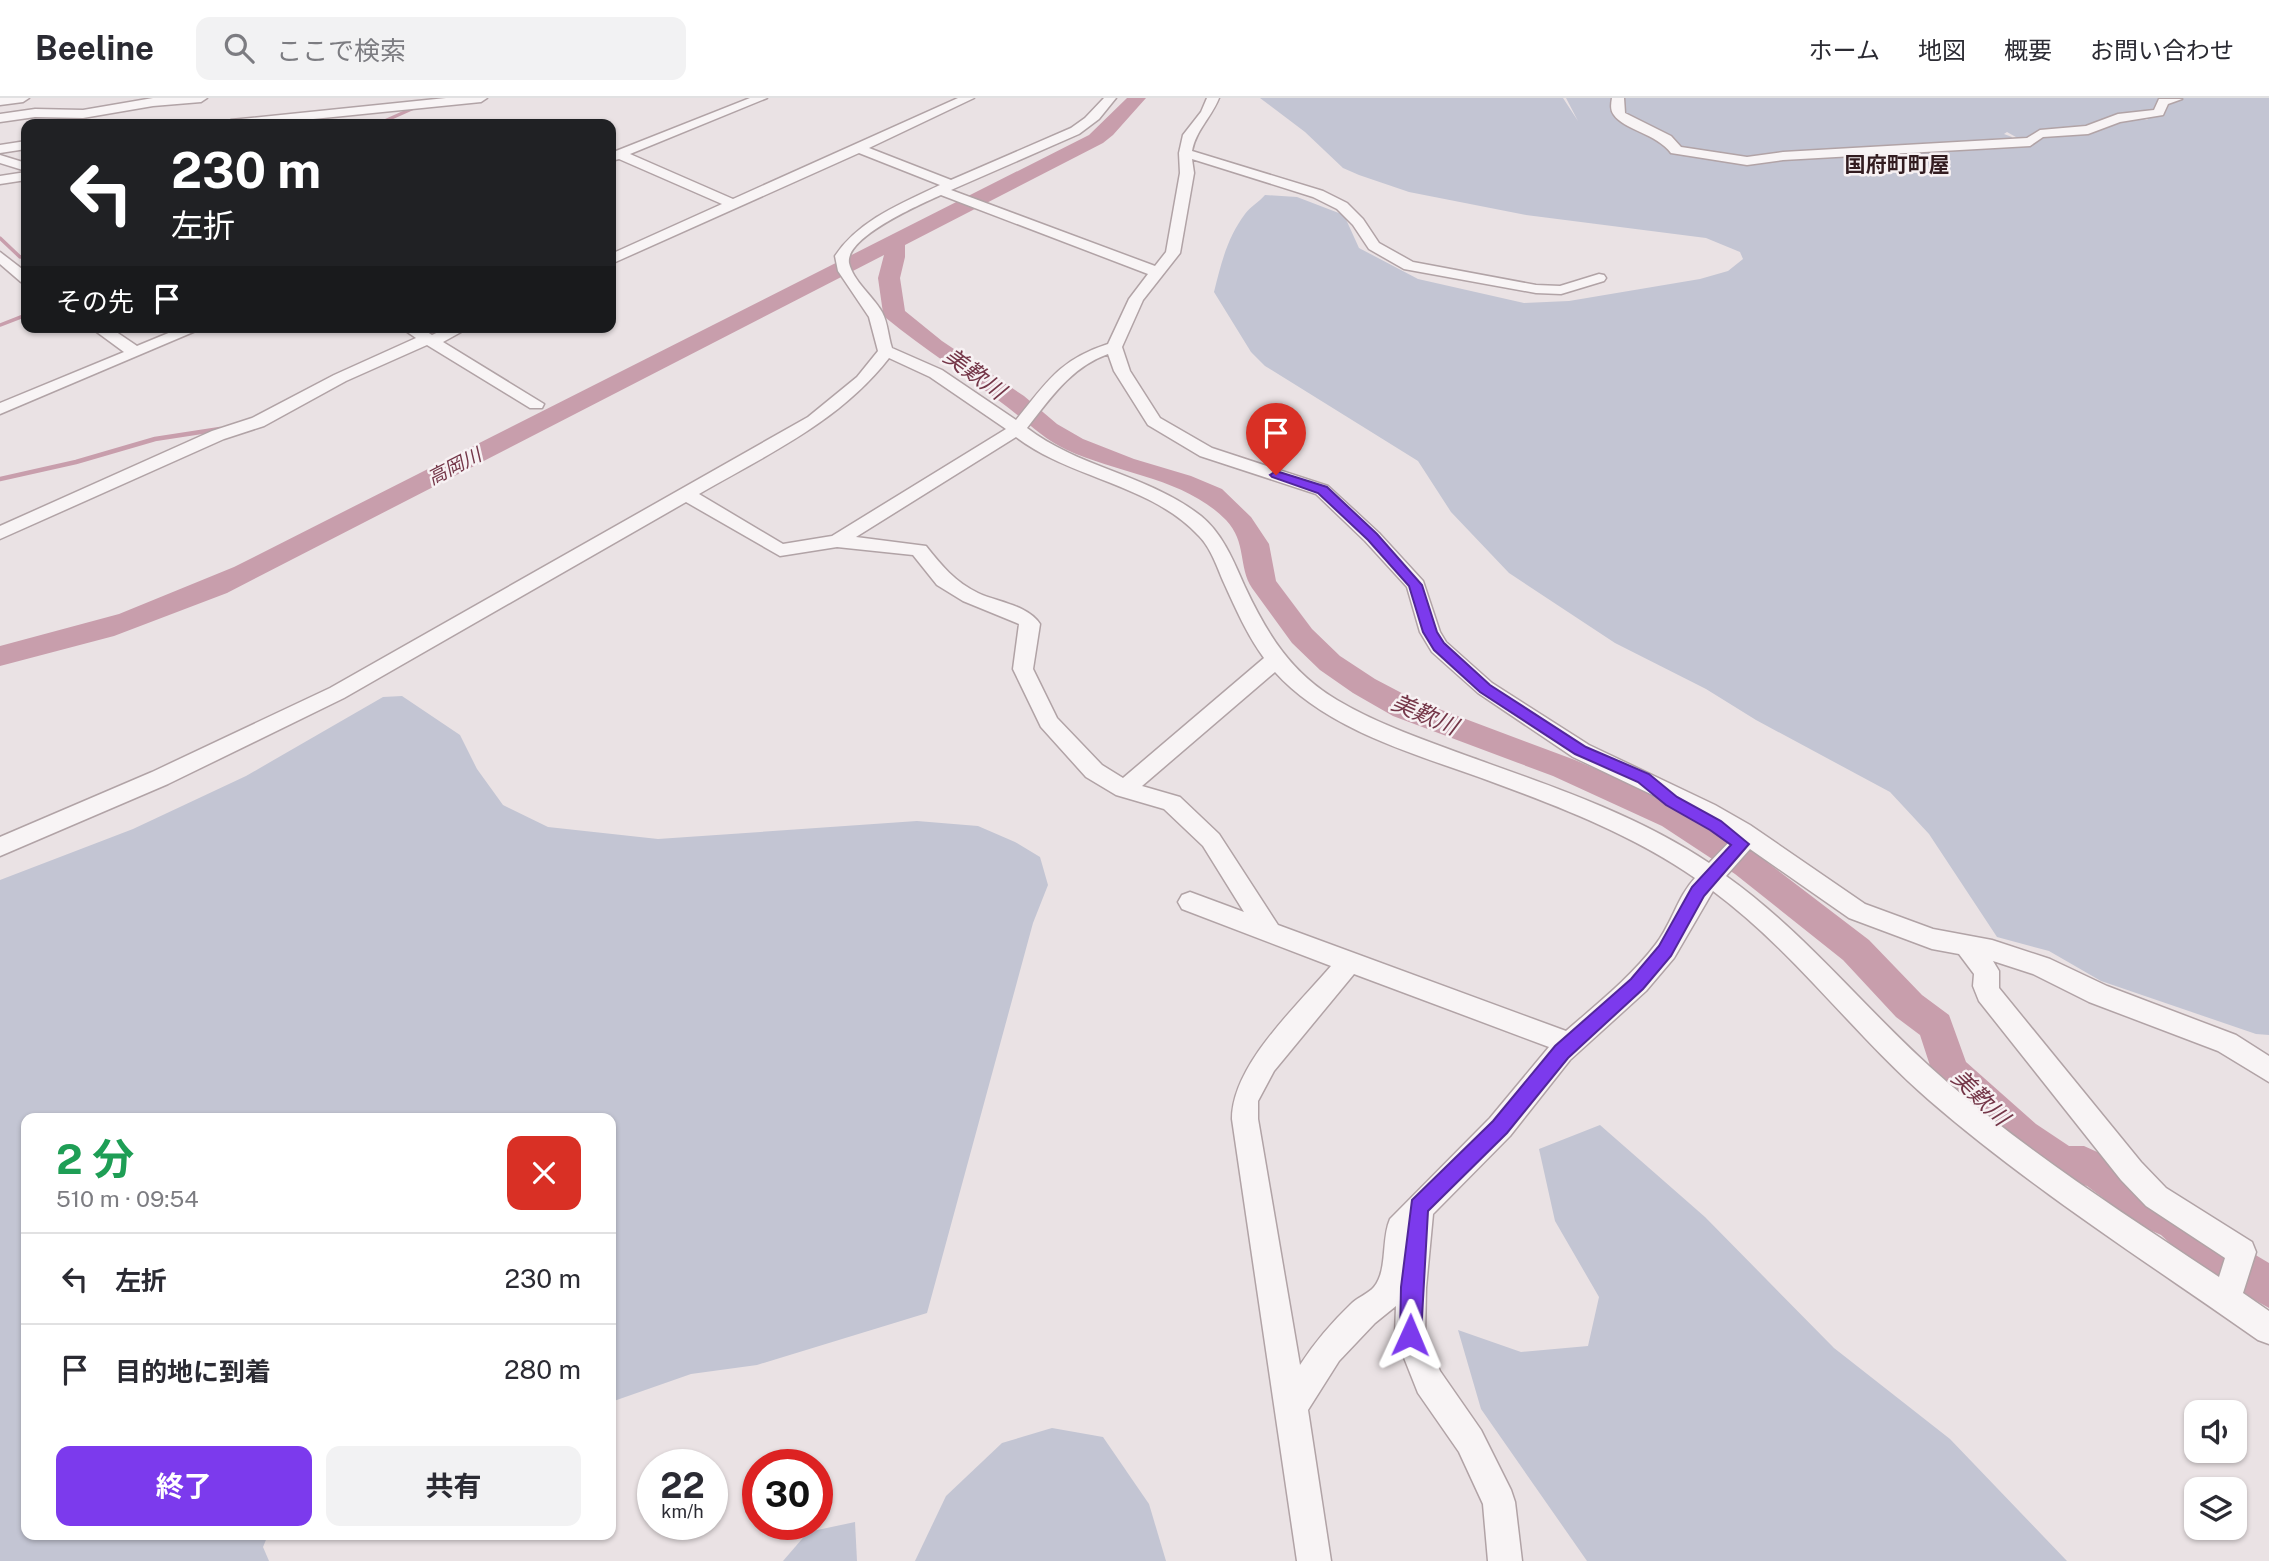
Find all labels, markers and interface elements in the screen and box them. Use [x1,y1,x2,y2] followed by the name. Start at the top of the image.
[196,17,686,80] search box
[35,29,154,67] text: Beeline
[220,29,258,67] icon: search
[276,35,406,66] text: ここで検索
[1809,36,1880,64] text: ホーム
[1918,36,1966,64] text: 地図
[2004,36,2052,64] text: 概要
[2090,36,2234,64] text: お問い合わせ
[171,141,321,199] text: 230 m
[56,147,147,238] icon: left
[1845,152,1950,177] district label: 国府町町屋
[171,207,235,244] text: 左折
[148,280,186,318] icon: arrive
[56,286,134,317] text: その先
[939,342,1013,406] water label: 美歎川
[1246,403,1306,475] pin
[1257,414,1295,452] icon: arrive
[424,442,486,489] water label: 高岡川
[1388,688,1465,741] water label: 美歎川
[1947,1063,2017,1133] water label: 美歎川
[56,1134,134,1183] text: 2 分
[507,1136,581,1210] button: close
[56,1185,199,1212] text: 510 m · 09:54
[56,1260,94,1298] icon: left
[505,1263,581,1294] text: 230 m
[115,1265,167,1296] text: 左折
[1373,1298,1447,1372] position arrow
[56,1351,94,1389] icon: arrive
[504,1354,581,1385] text: 280 m
[115,1356,271,1387] text: 目的地に到着
[2184,1400,2247,1540] map controls
[2184,1400,2247,1463] button: sound
[56,1446,312,1526] button: 終了
[326,1446,581,1526] button: 共有
[742,1449,833,1540] speed limit sign: 30
[660,1465,705,1506] text: 22
[2184,1477,2247,1540] button: layers
[661,1501,704,1522] text: km/h

